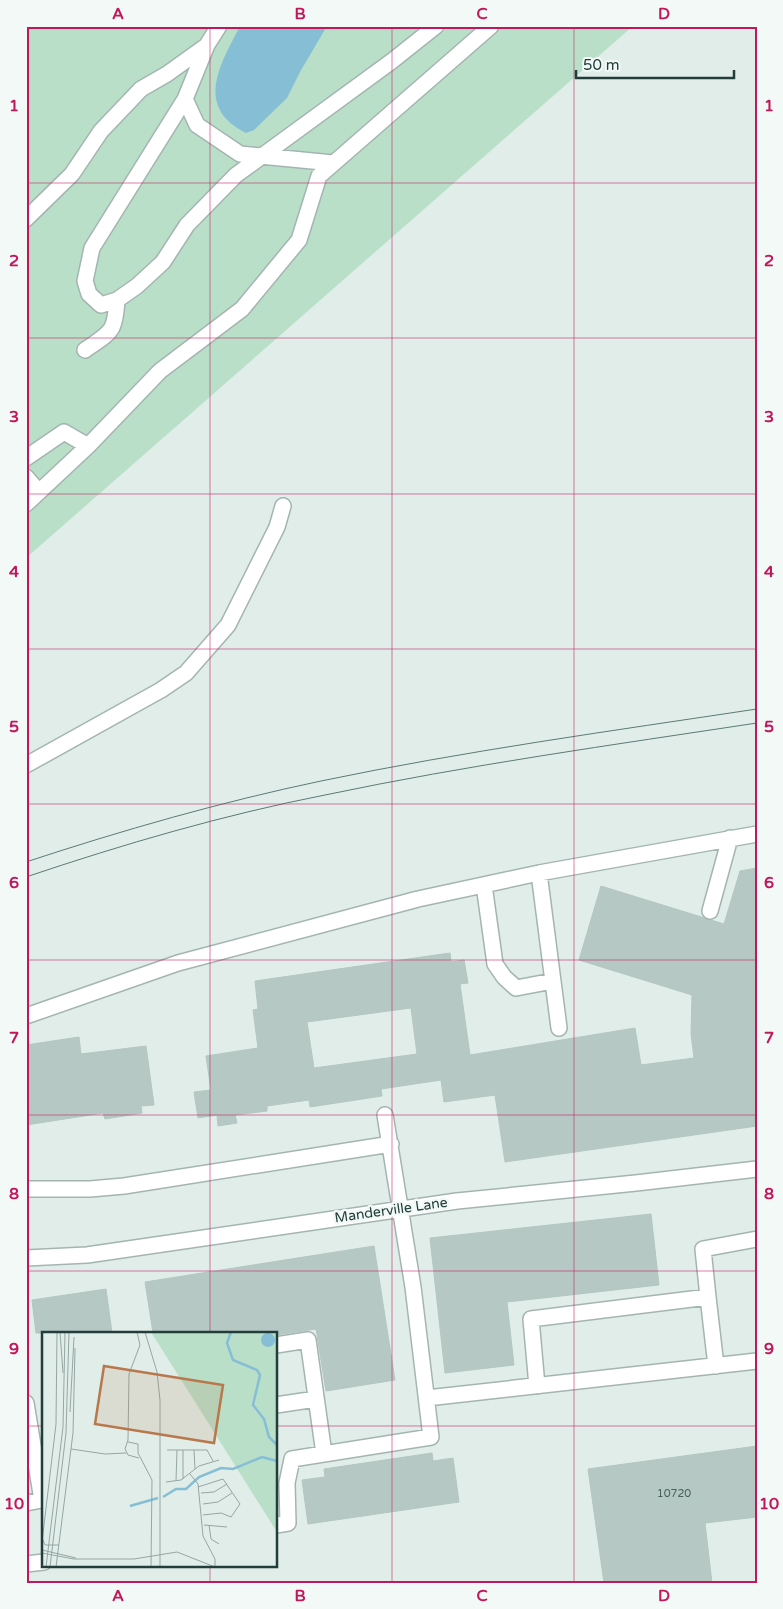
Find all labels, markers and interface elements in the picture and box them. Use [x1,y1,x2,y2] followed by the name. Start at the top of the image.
[112,4,124,24] text: A
[294,4,306,24] text: B
[476,4,488,24] text: C
[658,4,670,24] text: D
[576,48,733,80] scale bar
[583,56,620,74] text: 50 m
[9,96,19,116] text: 1
[764,96,774,116] text: 1
[9,251,19,271] text: 2
[764,251,774,271] text: 2
[9,407,19,427] text: 3
[764,407,774,427] text: 3
[9,562,19,582] text: 4
[764,562,774,582] text: 4
[9,717,19,737] text: 5
[764,717,774,737] text: 5
[9,873,19,893] text: 6
[764,873,774,893] text: 6
[9,1028,19,1048] text: 7
[764,1028,774,1048] text: 7
[9,1184,19,1204] text: 8
[764,1184,774,1204] text: 8
[333,1194,449,1226] street label: Manderville Lane
[42,1332,278,1566] inset map
[9,1339,19,1359] text: 9
[764,1339,774,1359] text: 9
[657,1487,691,1500] house number: 10720
[4,1494,24,1514] text: 10
[759,1494,779,1514] text: 10
[112,1586,124,1606] text: A
[294,1586,306,1606] text: B
[476,1586,488,1606] text: C
[658,1586,670,1606] text: D

